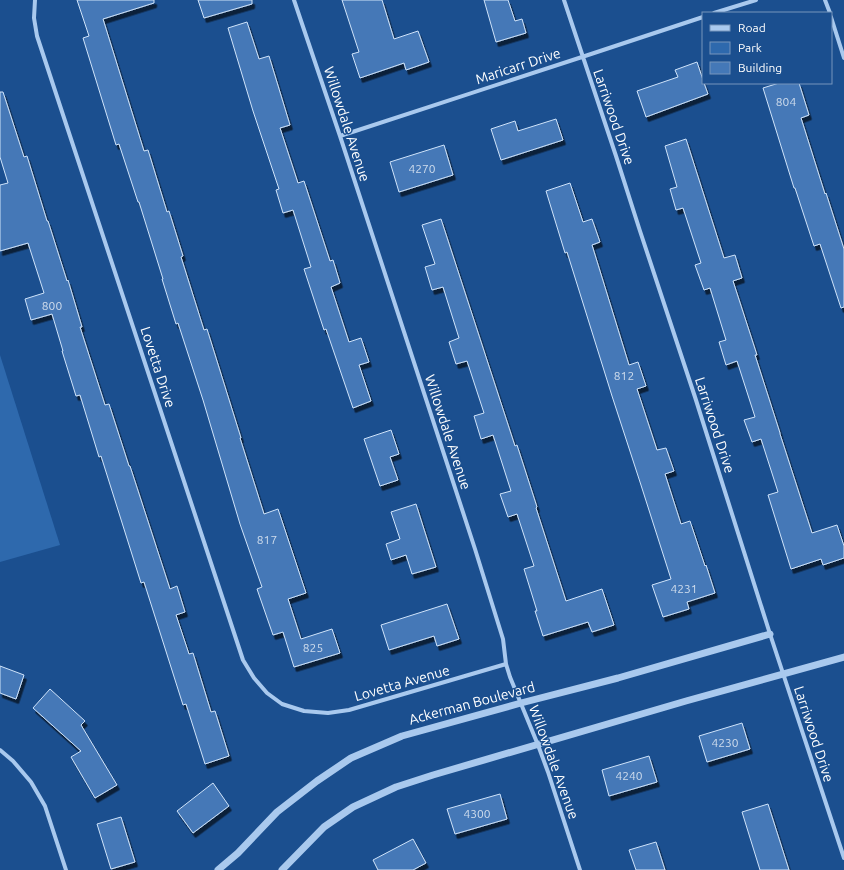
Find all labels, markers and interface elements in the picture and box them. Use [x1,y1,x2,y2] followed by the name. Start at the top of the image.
[702,12,832,84] legend
[738,21,766,34] text: Road
[738,41,762,54] text: Park
[473,45,563,87] street label: Maricarr Drive
[738,61,782,74] text: Building
[321,64,373,184] street label: Willowdale Avenue
[590,67,638,167] street label: Larriwood Drive
[776,95,796,108] house number: 804
[408,162,436,175] house number: 4270
[42,299,62,312] house number: 800
[137,324,179,410] street label: Lovetta Drive
[614,369,634,382] house number: 812
[422,372,474,492] street label: Willowdale Avenue
[692,375,738,475] street label: Larriwood Drive
[257,533,277,546] house number: 817
[670,582,698,595] house number: 4231
[303,641,323,654] house number: 825
[353,662,451,704] street label: Lovetta Avenue
[407,678,537,728] street label: Ackerman Boulevard
[791,684,837,784] street label: Larriwood Drive
[526,703,582,821] street label: Willowdale Avenue
[711,736,739,749] house number: 4230
[615,769,643,782] house number: 4240
[463,807,491,820] house number: 4300

